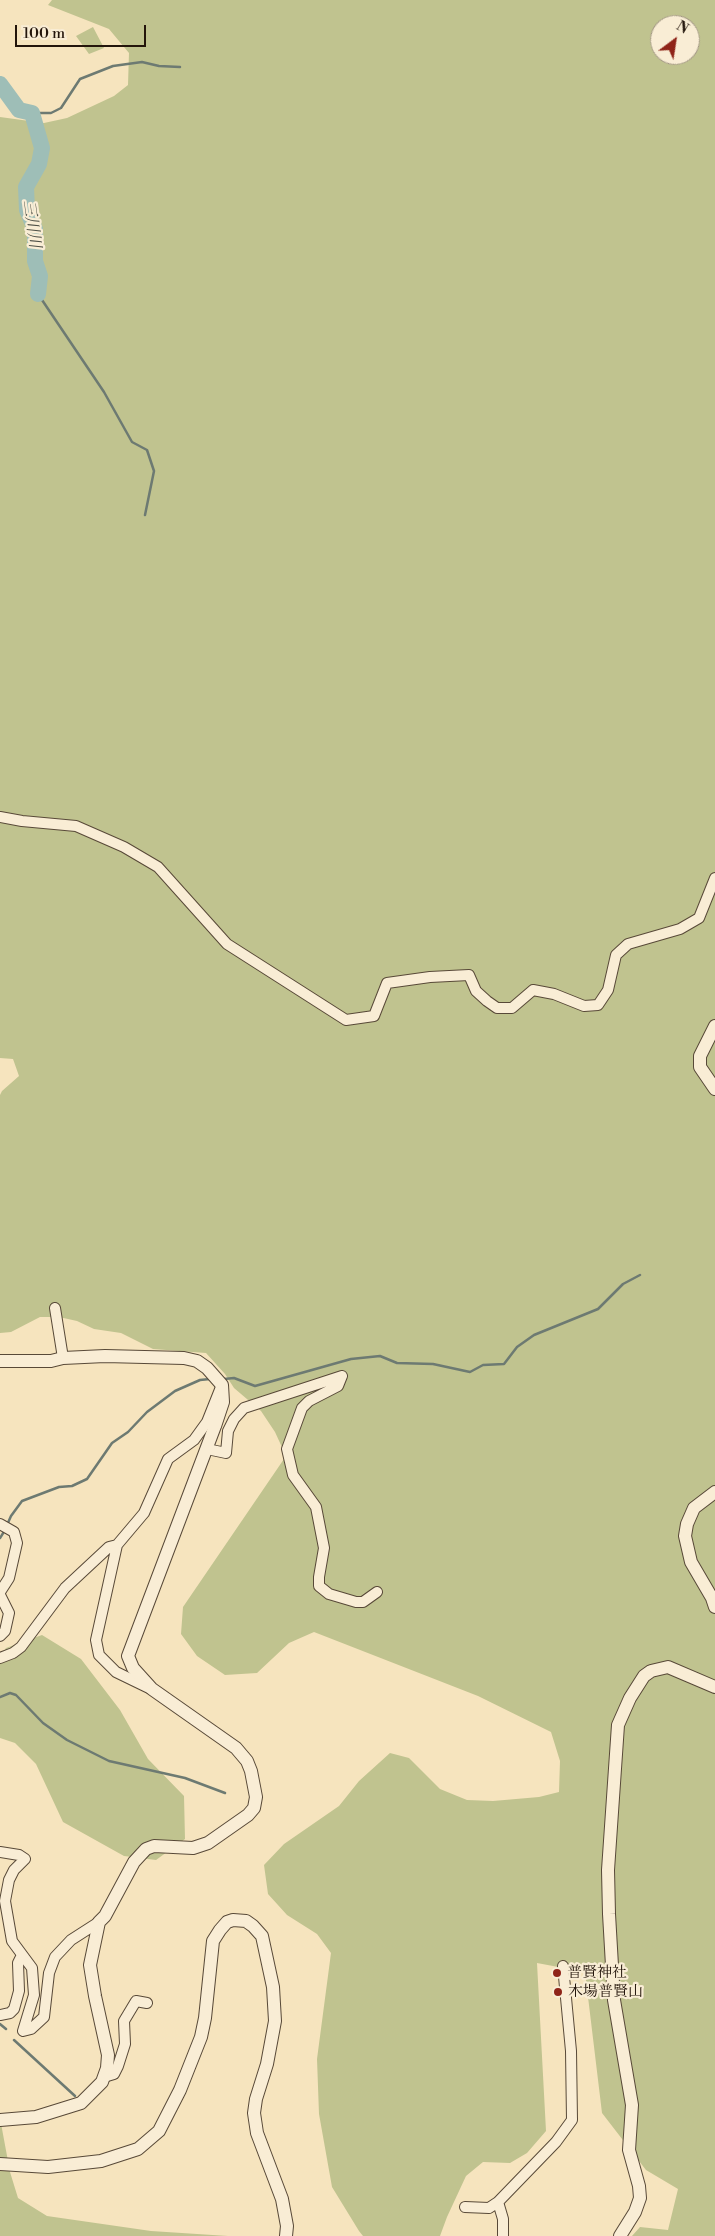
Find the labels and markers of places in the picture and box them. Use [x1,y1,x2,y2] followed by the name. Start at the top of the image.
[567,1964,627,1982] place label: 普賢神社
[551,1967,563,1979] marker: 普賢神社
[568,1983,643,2001] place label: 木場普賢山
[552,1986,564,1998] marker: 木場普賢山

